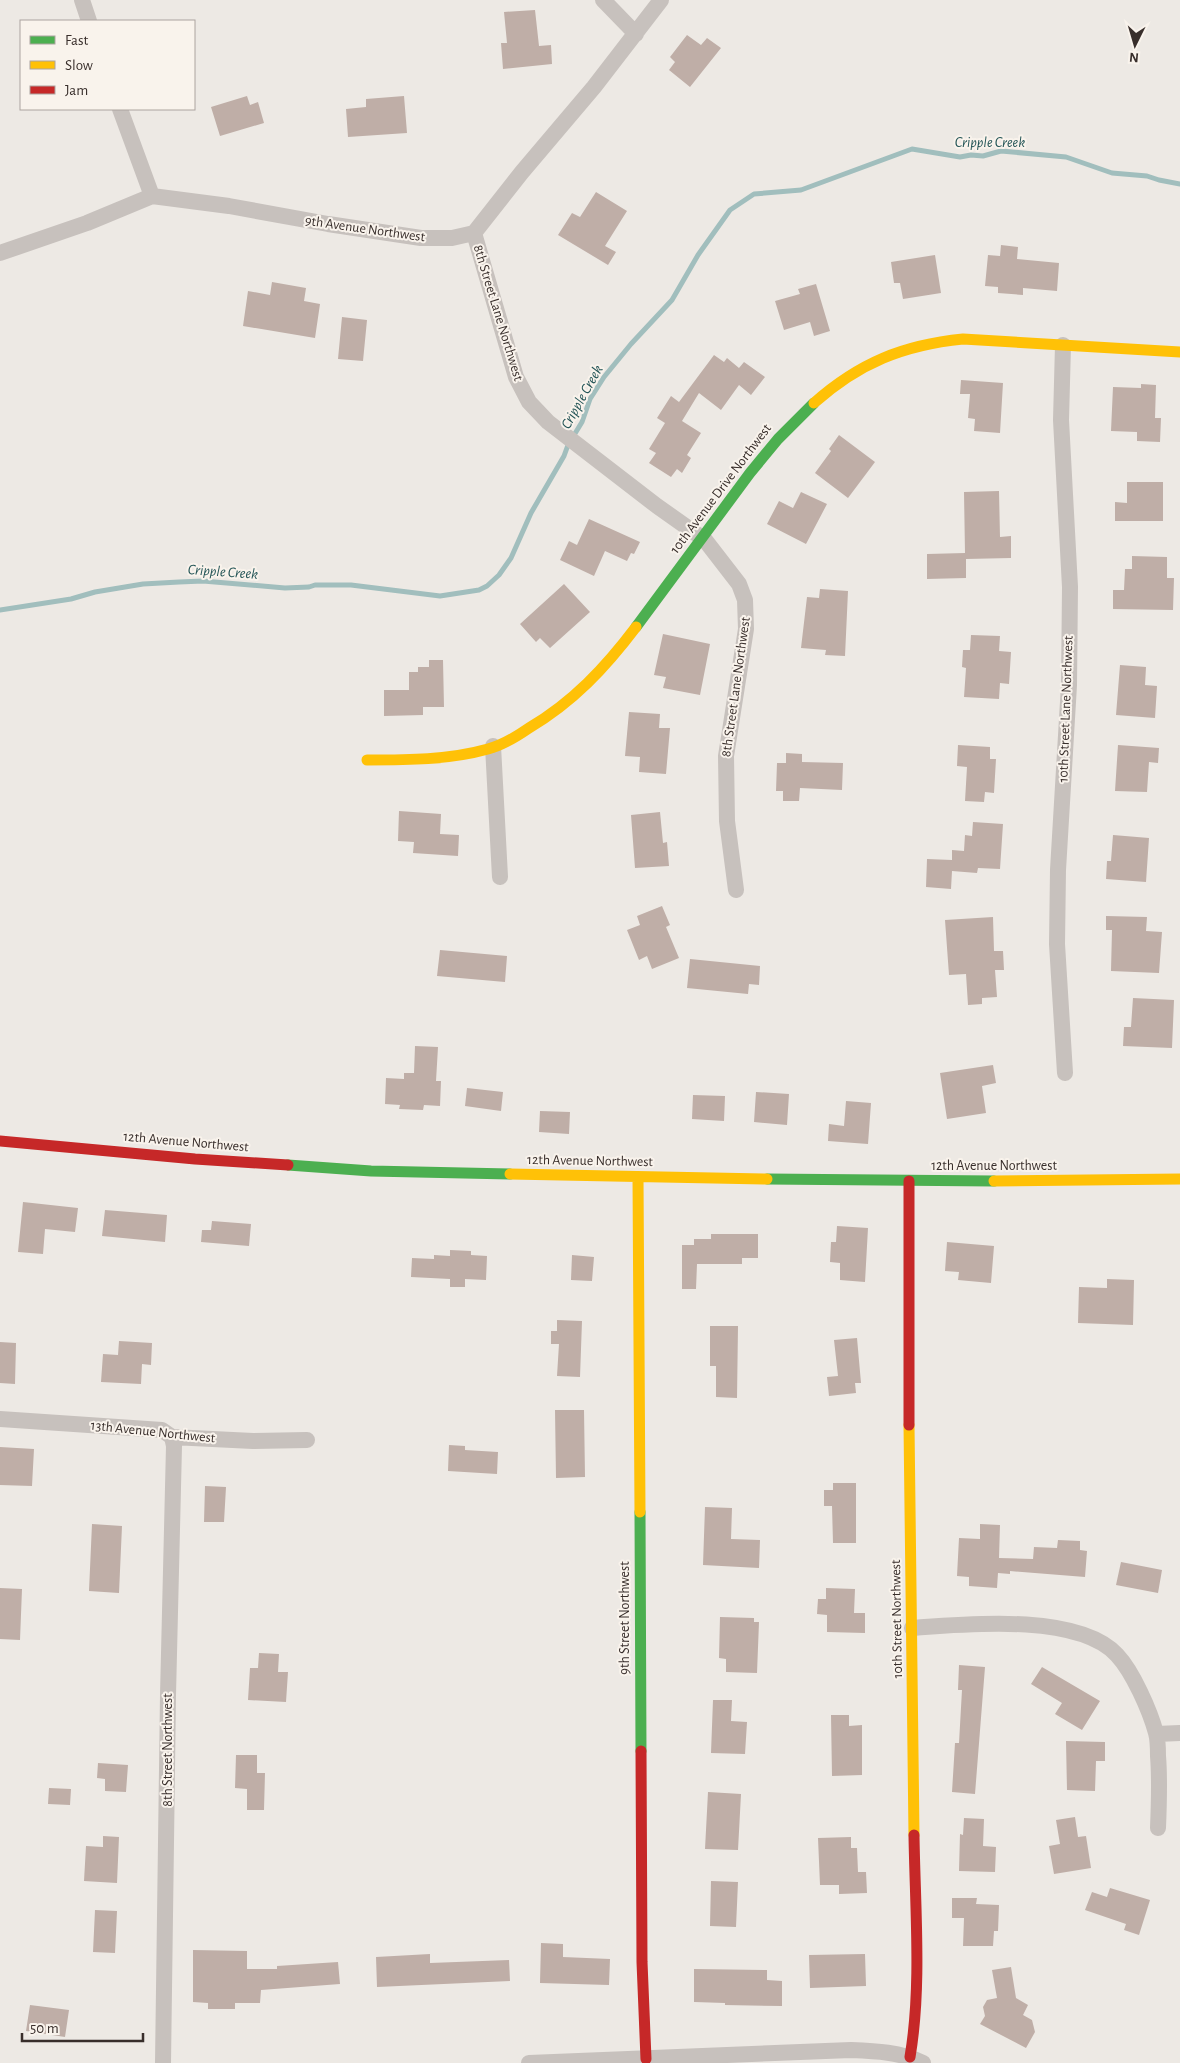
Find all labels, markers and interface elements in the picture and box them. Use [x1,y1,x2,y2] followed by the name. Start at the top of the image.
[20,20,195,110] legend
[1110,20,1160,70] north arrow
[65,33,89,48] text: Fast
[1128,50,1139,64] text: N
[65,58,93,73] text: Slow
[65,83,88,98] text: Jam
[955,135,1025,150] water label: Cripple Creek
[304,214,426,244] street label: 9th Avenue Northwest
[471,243,526,383] street label: 8th Street Lane Northwest
[558,363,606,431] water label: Cripple Creek
[668,421,775,556] street label: 10th Avenue Drive Northwest
[187,562,259,582] water label: Cripple Creek
[719,615,753,758] street label: 8th Street Lane Northwest
[1056,635,1076,783] street label: 10th Street Lane Northwest
[123,1130,250,1154] street label: 12th Avenue Northwest
[527,1153,653,1169] street label: 12th Avenue Northwest
[931,1159,1057,1173] street label: 12th Avenue Northwest
[90,1418,216,1446] street label: 13th Avenue Northwest
[889,1559,905,1679] street label: 10th Street Northwest
[618,1561,632,1675] street label: 9th Street Northwest
[161,1693,175,1807] street label: 8th Street Northwest
[22,2010,144,2042] scale bar
[30,2021,59,2036] text: 50 m

